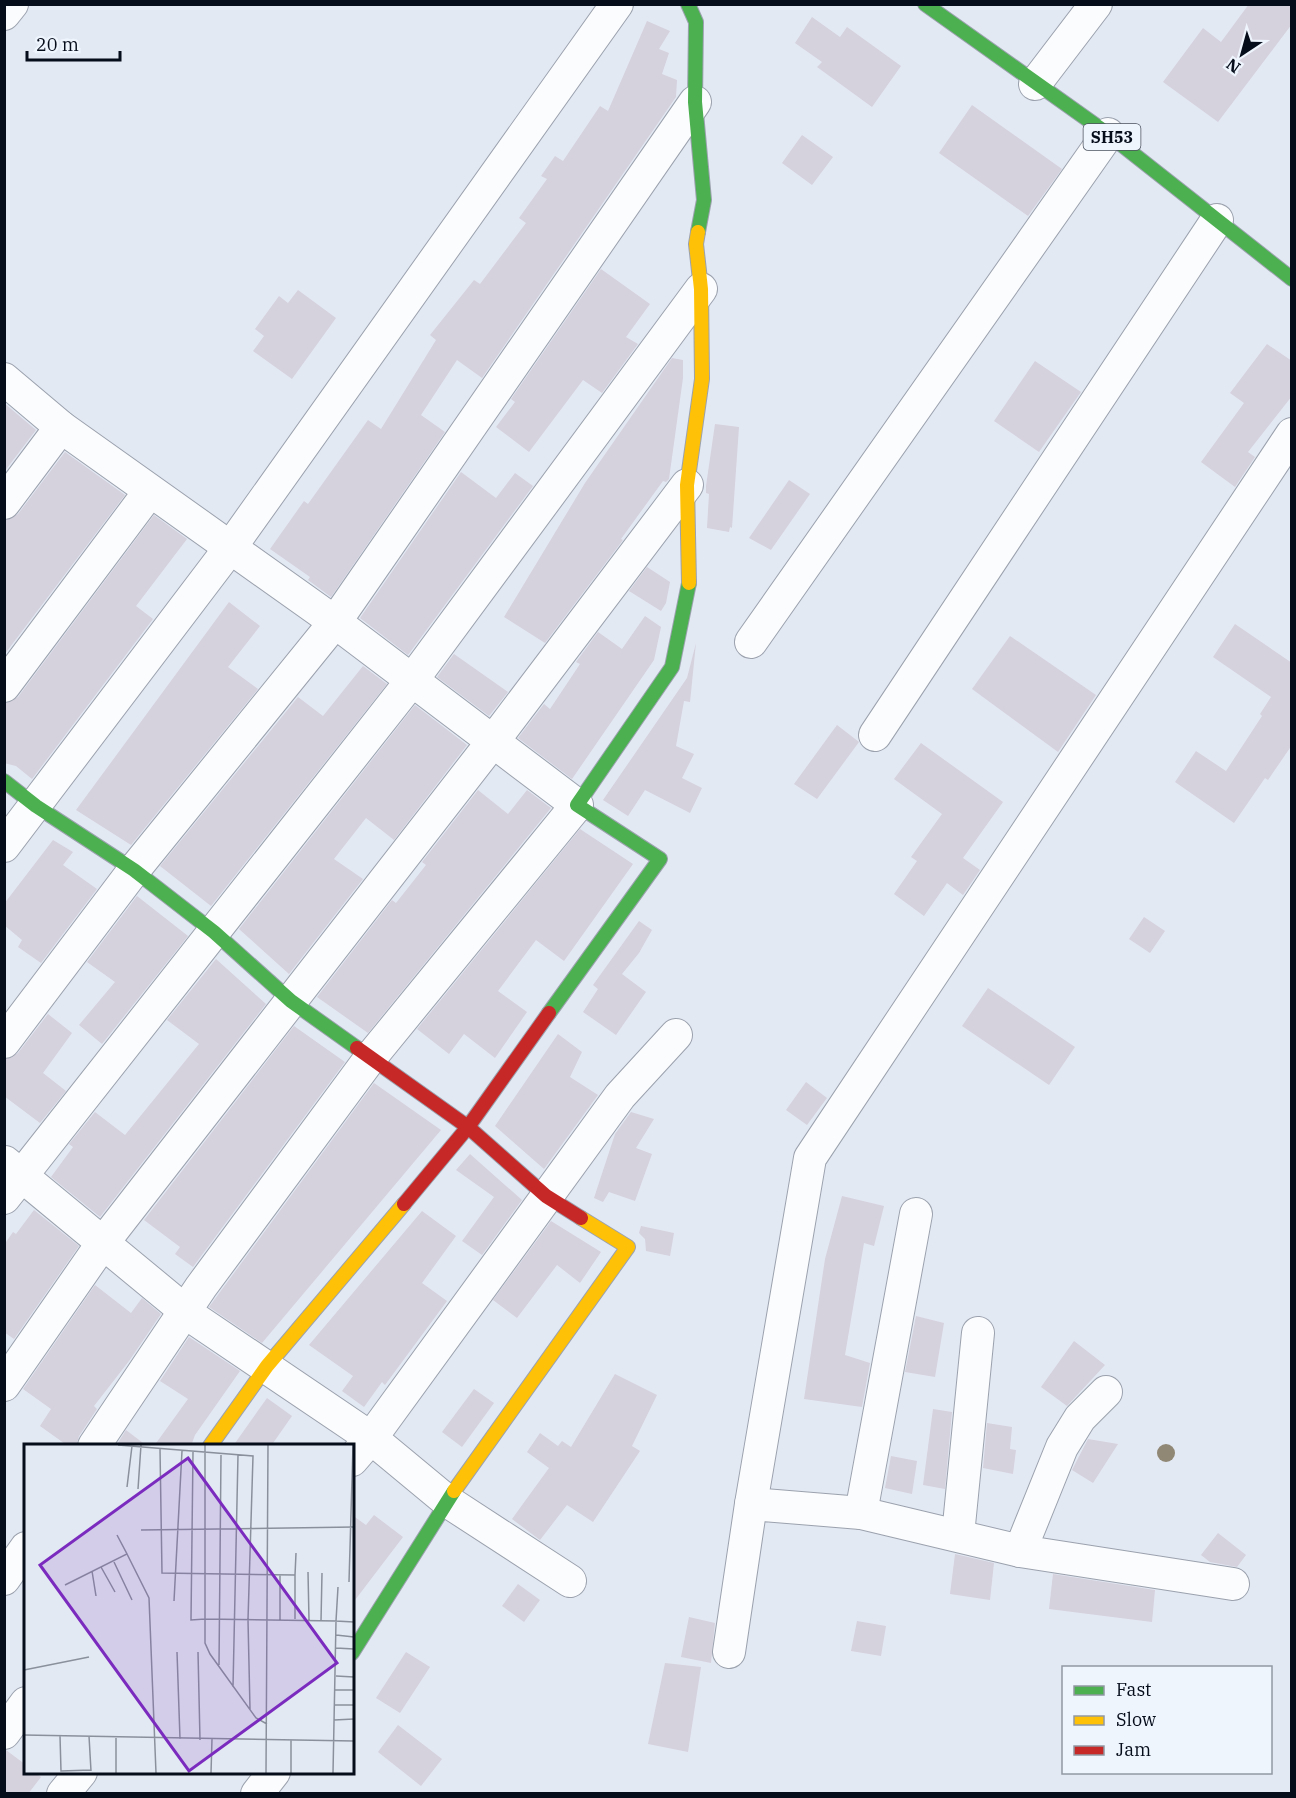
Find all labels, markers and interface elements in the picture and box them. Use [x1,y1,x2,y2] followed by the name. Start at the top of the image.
[27,24,120,62] scale bar
[1212,24,1272,84] north arrow
[36,33,79,56] text: 20 m
[1222,54,1244,78] text: N
[1084,124,1140,150] road number: SH53
[24,1444,354,1774] inset map
[1062,1666,1272,1774] legend
[1116,1678,1151,1701] text: Fast
[1116,1708,1156,1731] text: Slow
[1116,1738,1151,1761] text: Jam

